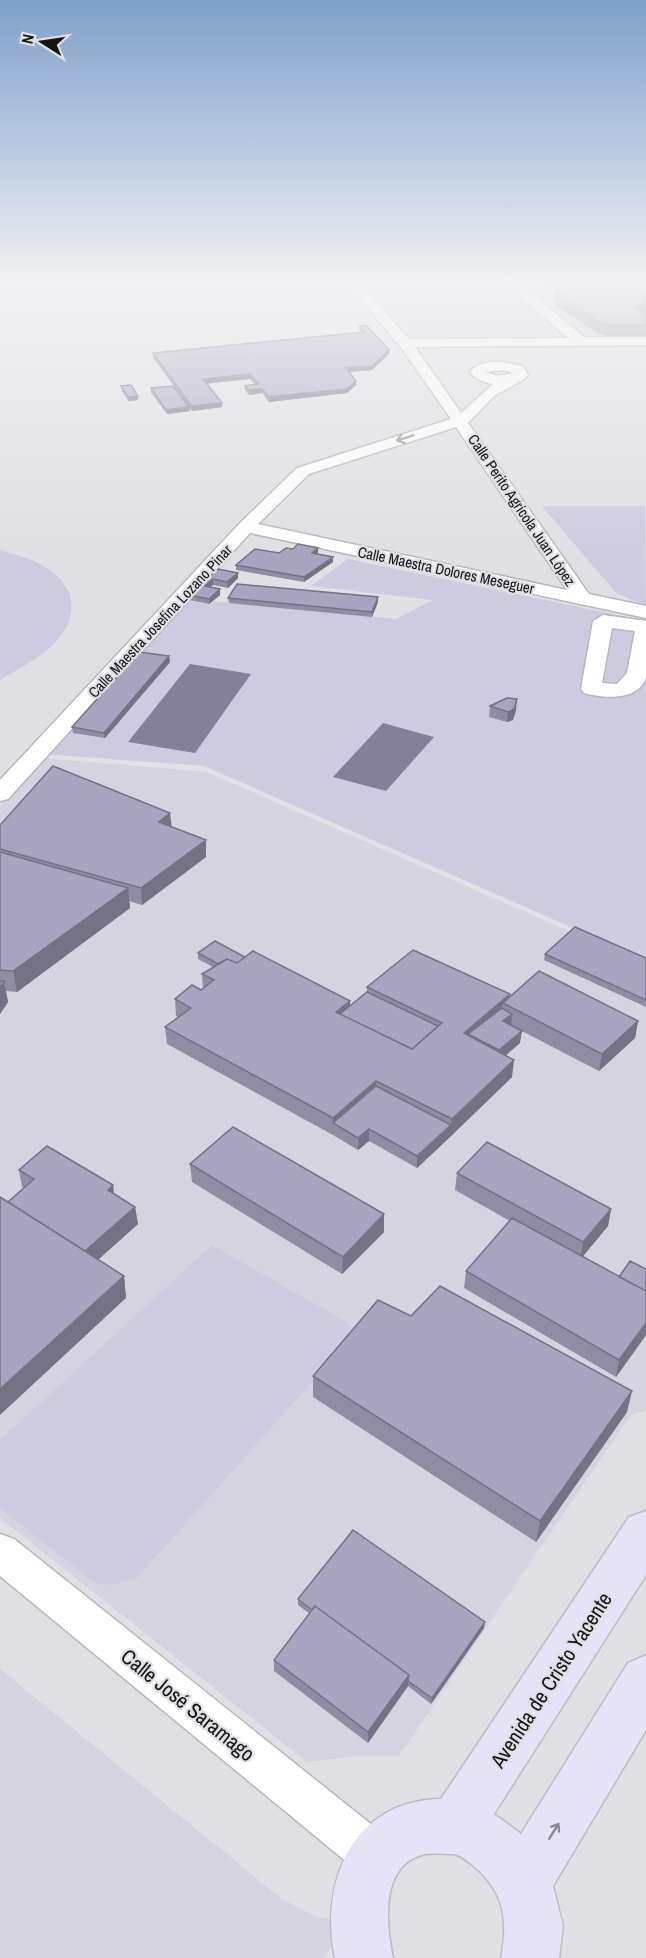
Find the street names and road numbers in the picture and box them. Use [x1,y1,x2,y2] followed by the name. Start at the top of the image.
[463,430,581,590] street label: Calle Perito Agrícola Juan López
[83,540,237,702] street label: Calle Maestra Josefina Lozano Pinar
[356,541,536,599] street label: Calle Maestra Dolores Meseguer
[483,1587,619,1774] street label: Avenida de Cristo Yacente
[115,1642,261,1768] street label: Calle José Saramago

